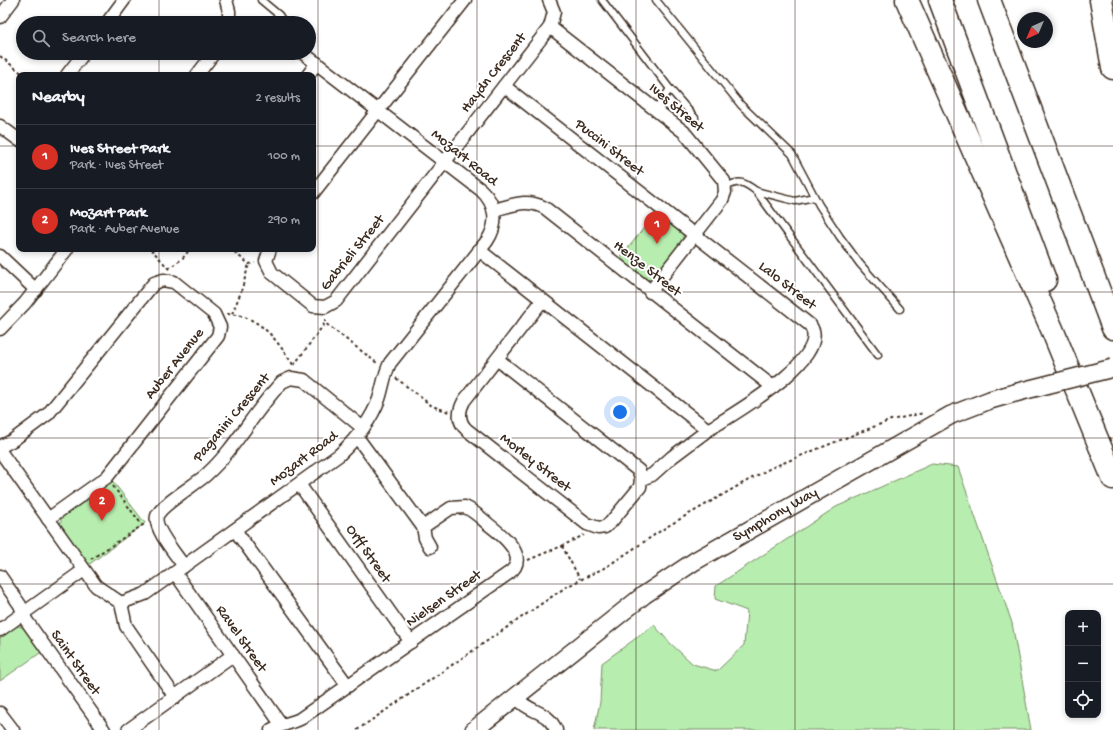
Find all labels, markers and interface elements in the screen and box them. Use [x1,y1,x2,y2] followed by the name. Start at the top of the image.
[1017,12,1053,48] north arrow
[16,16,316,60] search box
[30,27,52,49] icon: search
[457,28,532,117] street label: Haydn Crescent
[62,29,136,47] text: Search here
[645,80,709,138] street label: Ives Street
[32,88,85,108] text: Nearby
[255,91,300,106] text: 2 results
[570,115,649,182] street label: Puccini Street
[427,126,502,191] street label: Mozart Road
[70,140,169,158] text: Ives Street Park
[42,149,48,164] text: 1
[268,149,300,164] text: 100 m
[70,158,163,173] text: Park · Ives Street
[70,204,147,222] text: Mozart Park
[317,210,390,294] street label: Gabrieli Street
[644,211,670,244] pin: 1
[42,213,48,228] text: 2
[267,213,300,228] text: 290 m
[70,222,179,237] text: Park · Auber Avenue
[609,237,686,302] street label: Henze Street
[754,258,821,315] street label: Lalo Street
[142,325,209,403] street label: Auber Avenue
[189,368,276,467] street label: Paganini Crescent
[610,402,630,422] your location
[266,427,343,491] street label: Mozart Road
[496,430,576,498] street label: Morley Street
[730,484,822,546] street label: Symphony Way
[89,488,115,521] pin: 2
[341,521,396,588] street label: Orff Street
[403,565,487,632] street label: Nielsen Street
[211,602,272,677] street label: Ravel Street
[1065,610,1101,718] map controls
[1065,610,1101,646] button: +
[46,627,105,701] street label: Saint Street
[1065,646,1101,682] button: −
[1065,682,1101,718] button: locate

